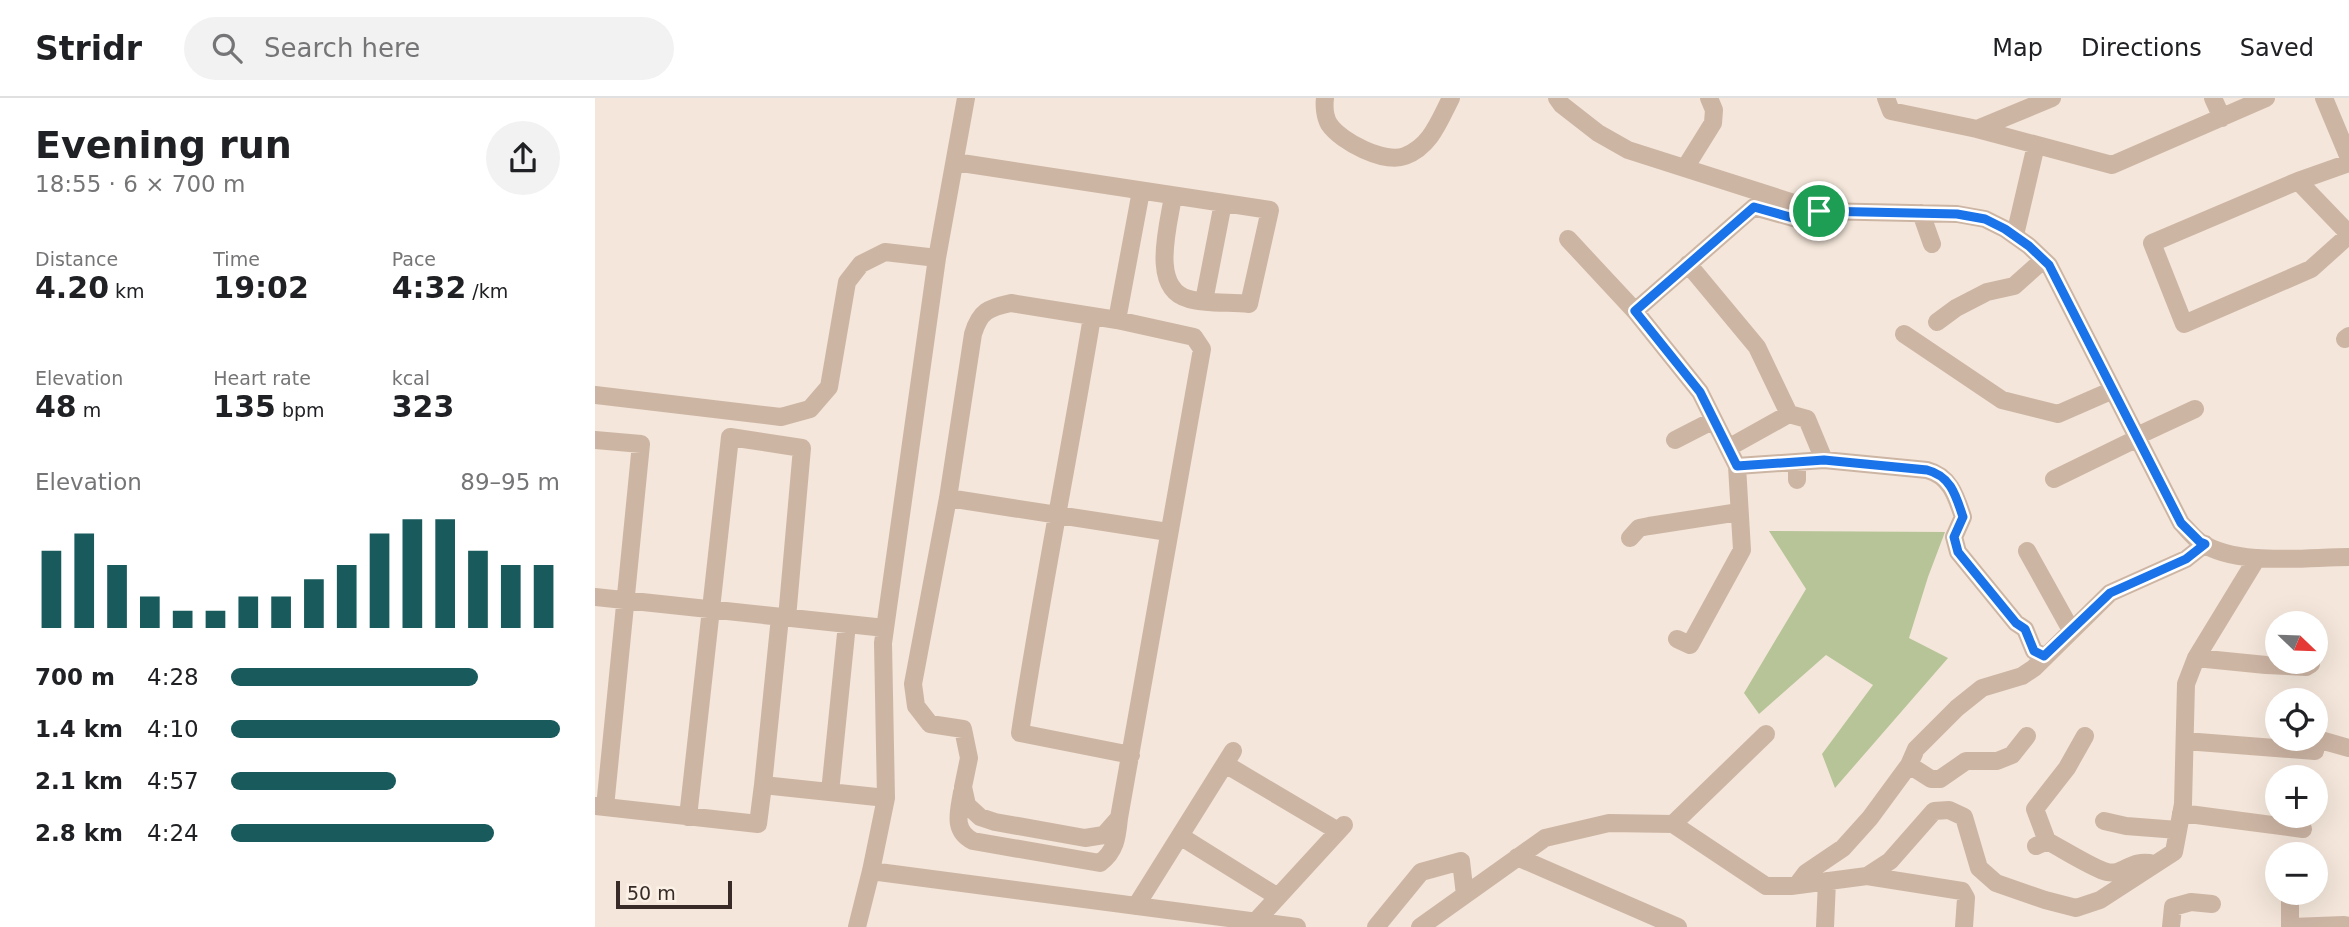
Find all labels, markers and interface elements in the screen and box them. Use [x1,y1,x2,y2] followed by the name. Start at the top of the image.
[184,17,674,80] search box
[35,29,142,68] text: Stridr
[208,29,246,67] icon: search
[264,33,420,63] text: Search here
[1992,34,2043,62] text: Map
[2081,34,2202,62] text: Directions
[2240,34,2314,62] text: Saved
[486,121,560,195] button: share
[35,123,292,167] text: Evening run
[35,171,245,197] text: 18:55 · 6 × 700 m
[1789,181,1849,241] pin
[1800,192,1838,230] icon: arrive
[35,248,118,270] text: Distance
[213,248,260,270] text: Time
[392,248,436,270] text: Pace
[35,270,109,305] text: 4.20
[213,270,309,305] text: 19:02
[392,270,466,305] text: 4:32
[109,280,145,302] text: km
[466,280,508,302] text: /km
[35,367,123,389] text: Elevation
[213,367,311,389] text: Heart rate
[392,367,430,389] text: kcal
[35,389,77,424] text: 48
[213,389,276,424] text: 135
[392,389,454,424] text: 323
[77,399,101,421] text: m
[276,399,325,421] text: bpm
[35,469,142,495] text: Elevation
[460,469,560,495] text: 89–95 m
[2265,611,2327,674] north arrow
[2265,611,2328,905] map controls
[35,664,115,690] text: 700 m
[147,664,199,690] text: 4:28
[2265,688,2328,751] button: locate
[35,716,123,742] text: 1.4 km
[147,716,199,742] text: 4:10
[2265,765,2328,828] button: +
[35,768,123,794] text: 2.1 km
[147,768,199,794] text: 4:57
[35,820,123,846] text: 2.8 km
[147,820,199,846] text: 4:24
[2265,842,2328,905] button: −
[616,878,731,910] scale bar
[627,882,676,904] text: 50 m

